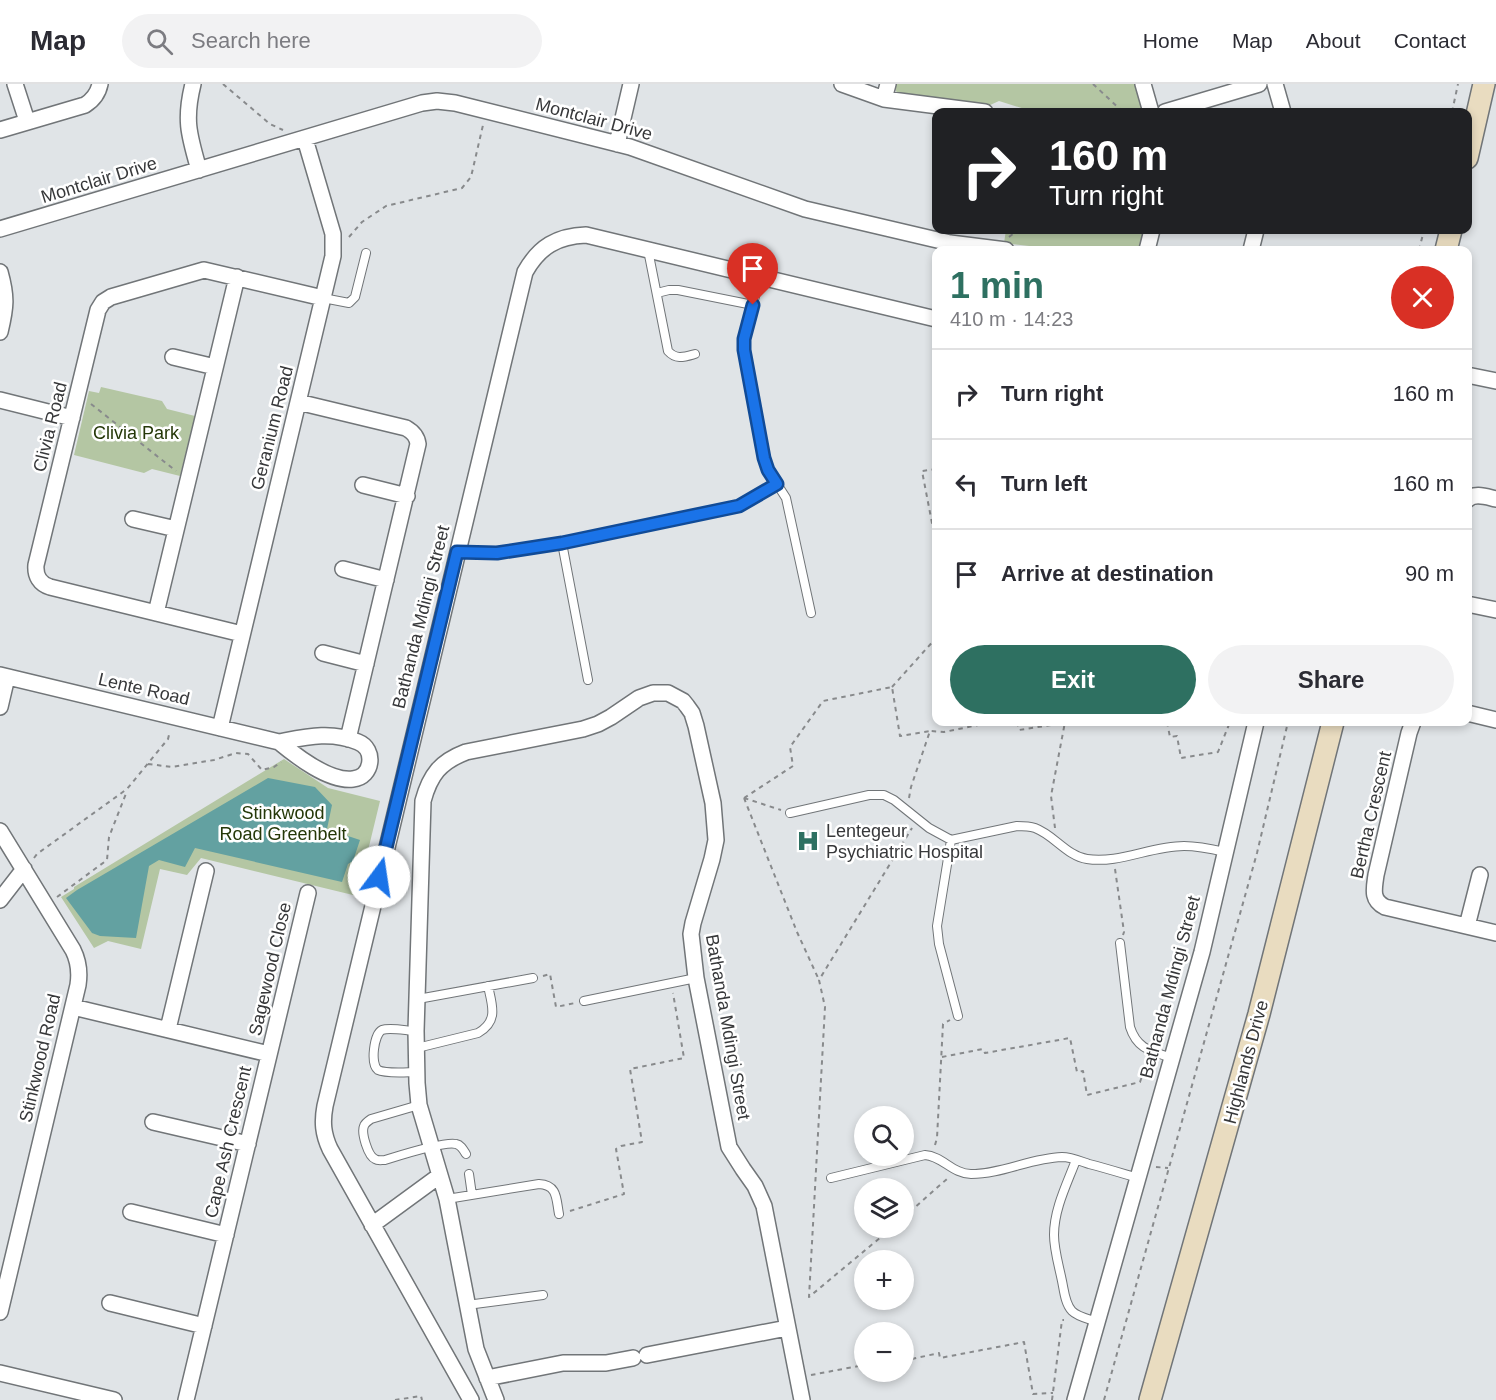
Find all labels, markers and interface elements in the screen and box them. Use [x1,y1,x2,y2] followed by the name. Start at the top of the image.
[122,14,542,68] search box
[30,25,86,56] text: Map
[143,25,176,58] icon: search
[191,28,311,53] text: Search here
[1143,29,1199,52] text: Home
[1232,29,1273,52] text: Map
[1306,29,1361,52] text: About
[1394,29,1466,52] text: Contact
[533,94,655,144] street label: Montclair Drive
[950,132,1028,210] icon: right
[1049,132,1168,179] text: 160 m
[39,153,159,207] street label: Montclair Drive
[1049,181,1164,211] text: Turn right
[727,243,778,305] pin
[736,252,769,285] icon: arrive
[950,265,1044,306] text: 1 min
[1391,266,1454,329] button: close
[950,308,1073,330] text: 410 m · 14:23
[247,364,297,492] street label: Geranium Road
[950,378,983,411] icon: right
[29,380,71,474] street label: Clivia Road
[1001,381,1103,406] text: Turn right
[1393,381,1454,406] text: 160 m
[93,423,180,443] park label: Clivia Park
[950,468,983,501] icon: left
[1001,471,1087,496] text: Turn left
[1393,471,1454,496] text: 160 m
[389,523,453,711] street label: Bathanda Mdingi Street
[950,558,983,591] icon: arrive
[1001,561,1214,586] text: Arrive at destination
[1405,561,1454,586] text: 90 m
[950,645,1196,714] button: Exit
[1208,645,1454,714] button: Share
[96,669,192,709] street label: Lente Road
[1347,749,1395,881] street label: Bertha Crescent
[219,803,347,844] park label: Stinkwood Road Greenbelt
[826,821,983,862] place label: Lentegeur Psychiatric Hospital
[795,828,821,854] hospital icon: Lentegeur Psychiatric Hospital
[347,845,411,909] position arrow
[1136,894,1204,1080] street label: Bathanda Mdingi Street
[245,900,295,1038] street label: Sagewood Close
[702,933,754,1121] street label: Bathanda Mdingi Street
[16,992,64,1124] street label: Stinkwood Road
[1220,998,1272,1126] street label: Highlands Drive
[201,1064,255,1220] street label: Cape Ash Crescent
[854,1106,914,1382] map controls
[854,1106,914,1166] button: search
[854,1178,914,1238] button: layers
[854,1250,914,1310] button: +
[854,1322,914,1382] button: −

